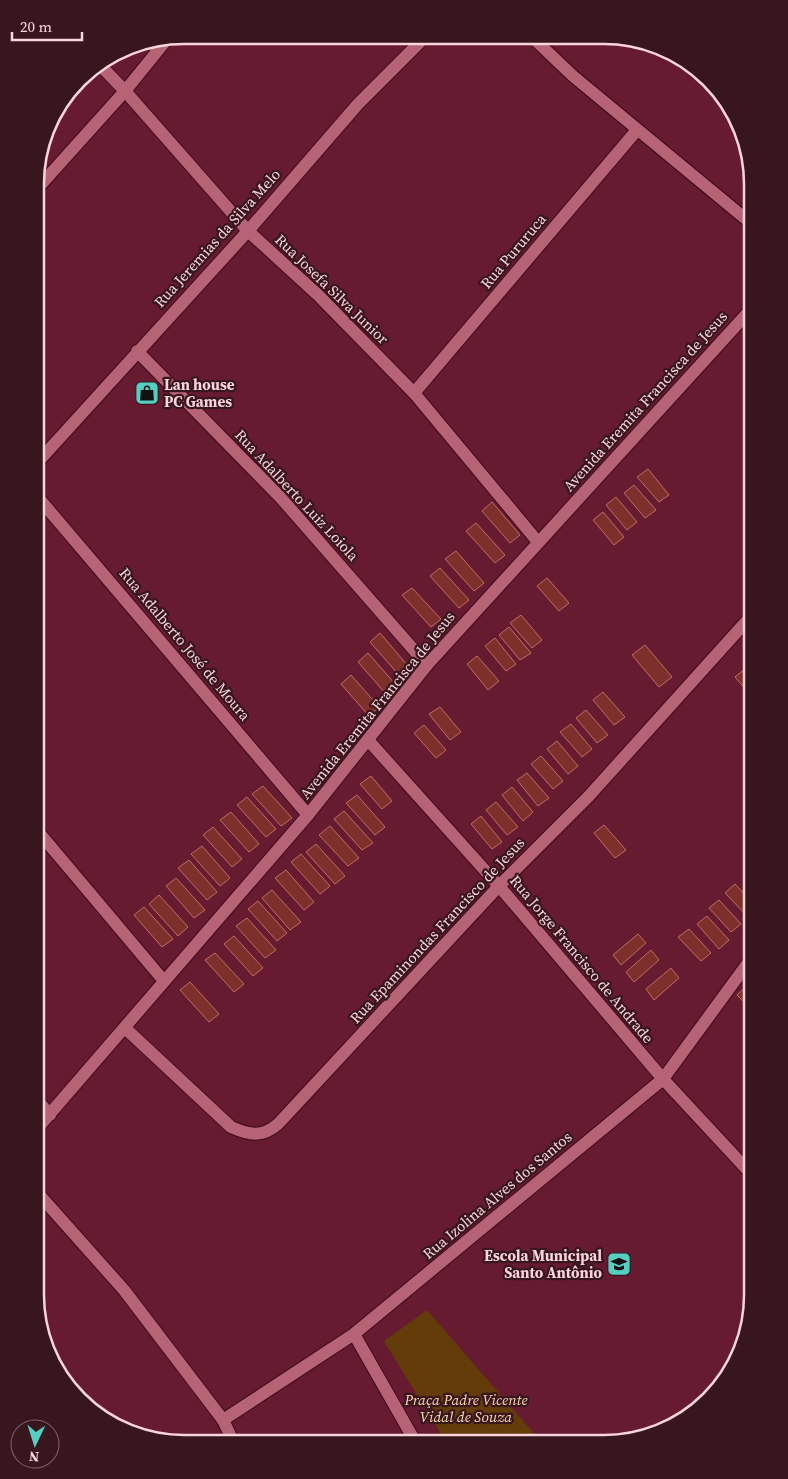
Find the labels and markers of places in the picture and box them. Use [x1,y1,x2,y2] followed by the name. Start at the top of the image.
[164,374,235,412] place label: Lan house PC Games
[134,380,160,406] shop icon: Lan house PC Games
[484,1245,603,1283] place label: Escola Municipal Santo Antônio
[606,1251,632,1277] school or university icon: Escola Municipal Santo Antônio

